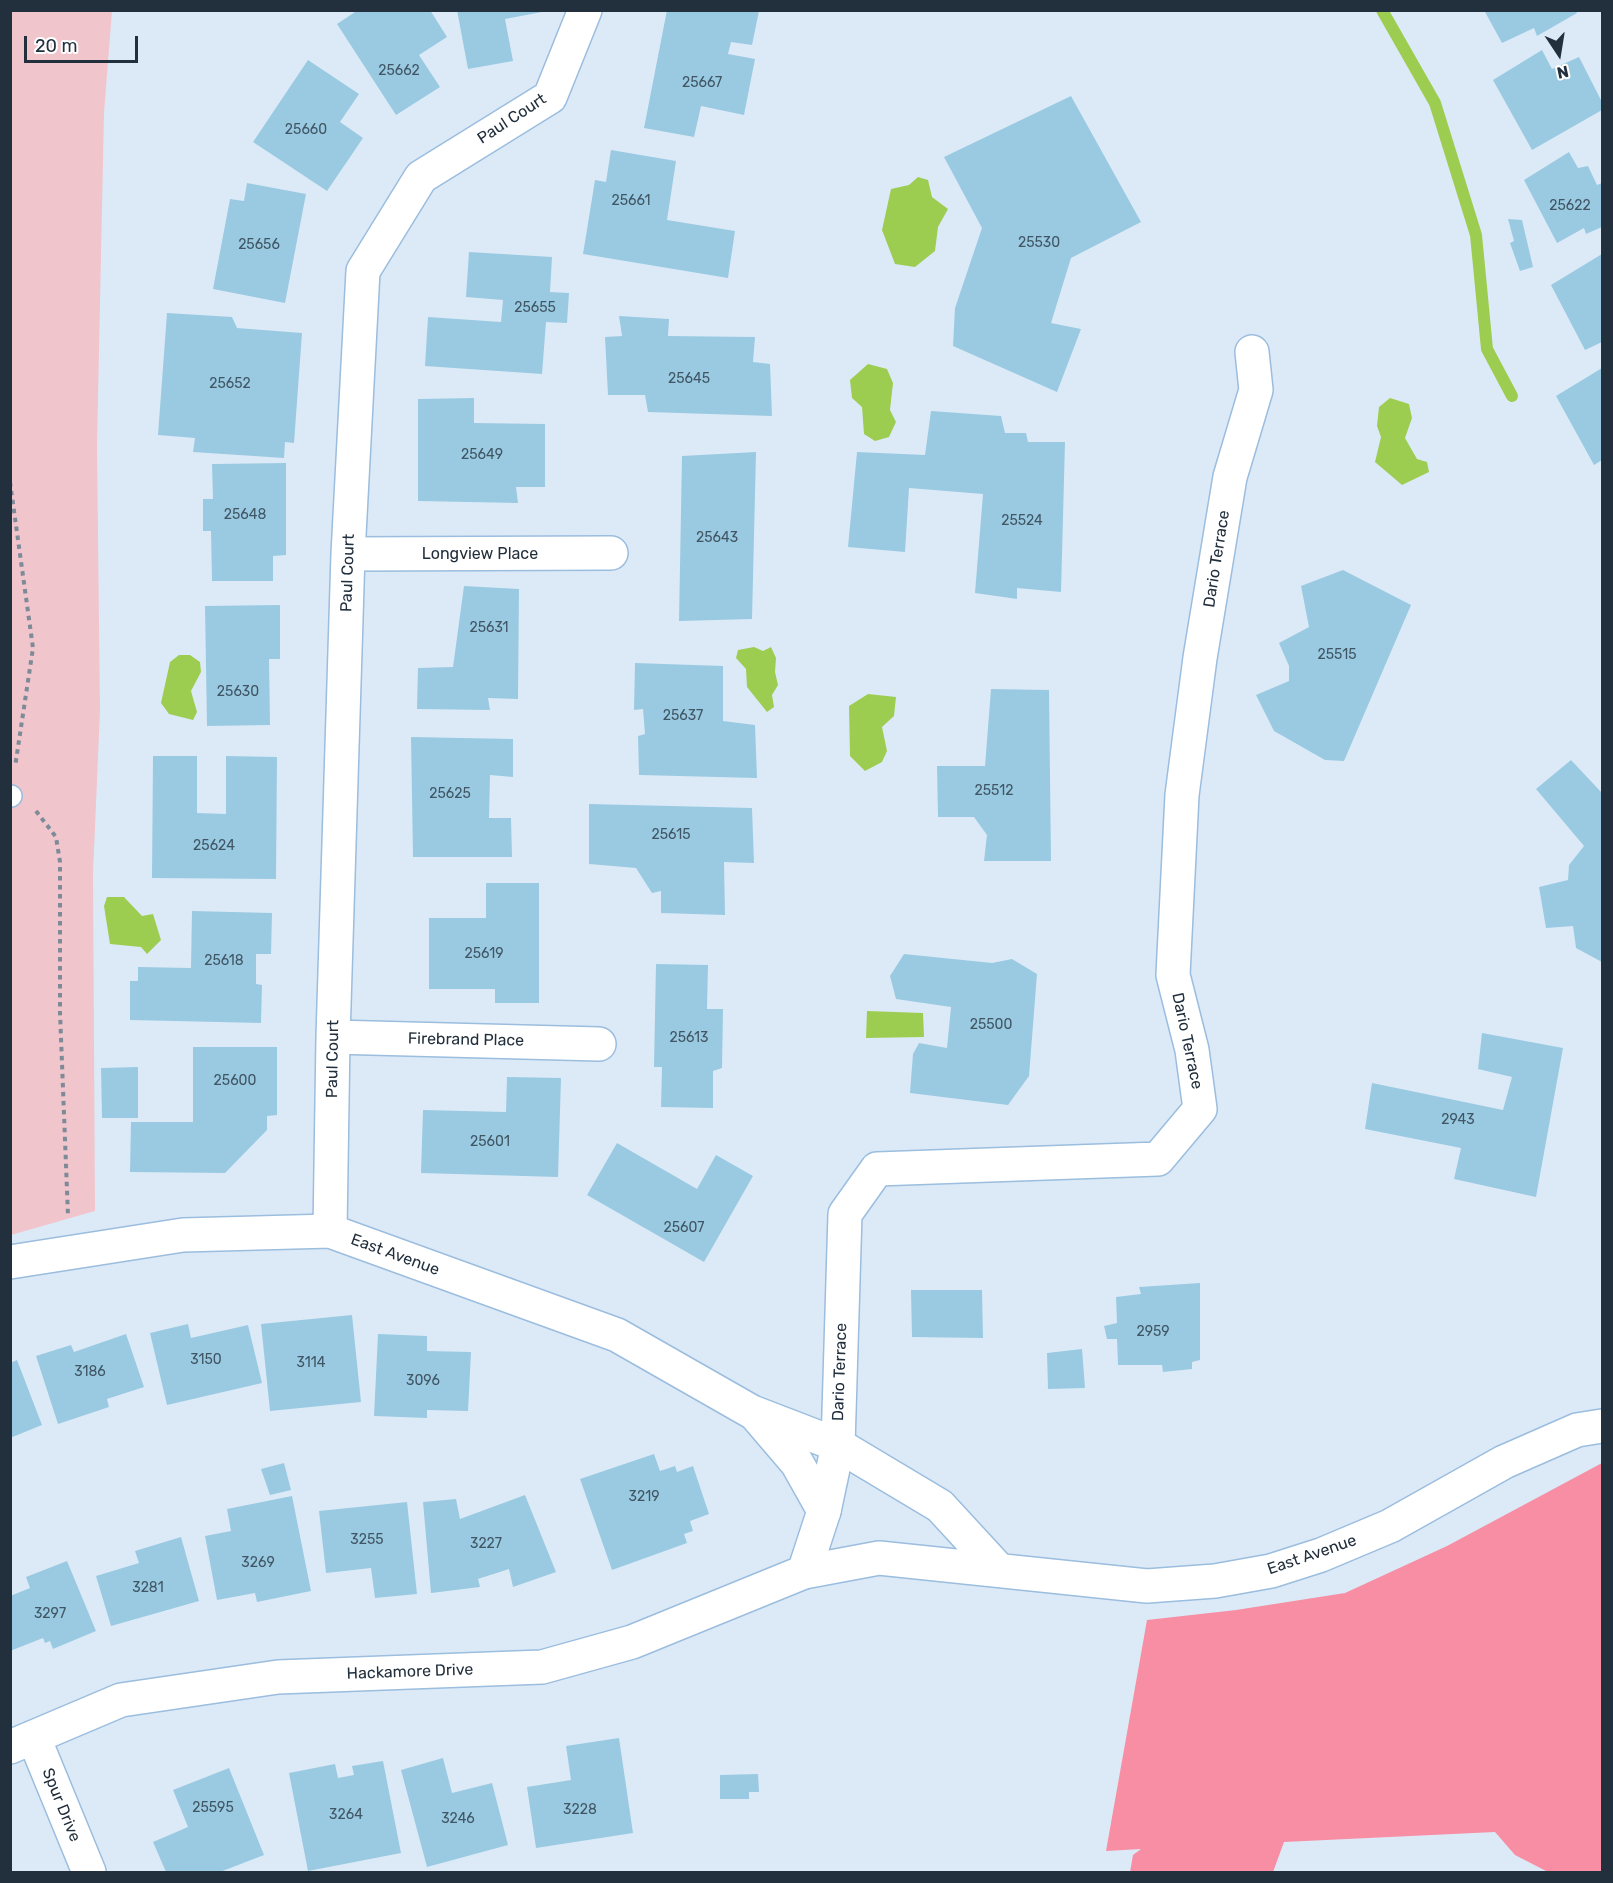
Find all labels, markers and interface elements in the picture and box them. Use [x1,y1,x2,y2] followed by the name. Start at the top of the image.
[27,24,141,62] scale bar
[1529,24,1589,84] north arrow
[35,35,77,57] text: 20 m
[1555,62,1570,83] text: N
[378,63,420,79] house number: 25662
[682,75,722,91] house number: 25667
[474,90,550,148] street label: Paul Court
[285,122,327,138] house number: 25660
[611,193,651,209] house number: 25661
[1549,198,1591,214] house number: 25622
[1018,235,1060,251] house number: 25530
[238,237,280,253] house number: 25656
[514,300,556,316] house number: 25655
[668,371,710,387] house number: 25645
[209,376,251,392] house number: 25652
[461,447,503,463] house number: 25649
[224,507,266,523] house number: 25648
[1200,509,1234,609] street label: Dario Terrace
[1001,513,1043,529] house number: 25524
[696,530,738,546] house number: 25643
[337,534,359,612] street label: Paul Court
[422,544,538,564] street label: Longview Place
[469,620,509,636] house number: 25631
[1318,647,1356,663] house number: 25515
[217,684,259,700] house number: 25630
[663,708,703,724] house number: 25637
[975,783,1013,799] house number: 25512
[429,786,471,802] house number: 25625
[652,827,690,843] house number: 25615
[193,838,235,854] house number: 25624
[465,946,503,962] house number: 25619
[204,953,244,969] house number: 25618
[1167,991,1207,1091] street label: Dario Terrace
[970,1017,1012,1033] house number: 25500
[323,1020,343,1098] street label: Paul Court
[408,1029,524,1051] street label: Firebrand Place
[669,1030,709,1046] house number: 25613
[214,1073,256,1089] house number: 25600
[1441,1112,1475,1128] house number: 2943
[470,1134,510,1150] house number: 25601
[663,1220,705,1236] house number: 25607
[348,1230,442,1280] street label: East Avenue
[829,1323,851,1421] street label: Dario Terrace
[1136,1324,1170,1340] house number: 2959
[190,1352,222,1368] house number: 3150
[297,1355,325,1371] house number: 3114
[74,1364,106,1380] house number: 3186
[406,1373,440,1389] house number: 3096
[629,1489,659,1505] house number: 3219
[1265,1531,1359,1579] street label: East Avenue
[350,1532,384,1548] house number: 3255
[470,1536,502,1552] house number: 3227
[241,1555,275,1571] house number: 3269
[132,1580,164,1596] house number: 3281
[34,1606,66,1622] house number: 3297
[346,1660,474,1684] street label: Hackamore Drive
[38,1765,84,1845] street label: Spur Drive
[192,1800,234,1816] house number: 25595
[563,1802,597,1818] house number: 3228
[329,1807,363,1823] house number: 3264
[441,1811,475,1827] house number: 3246

